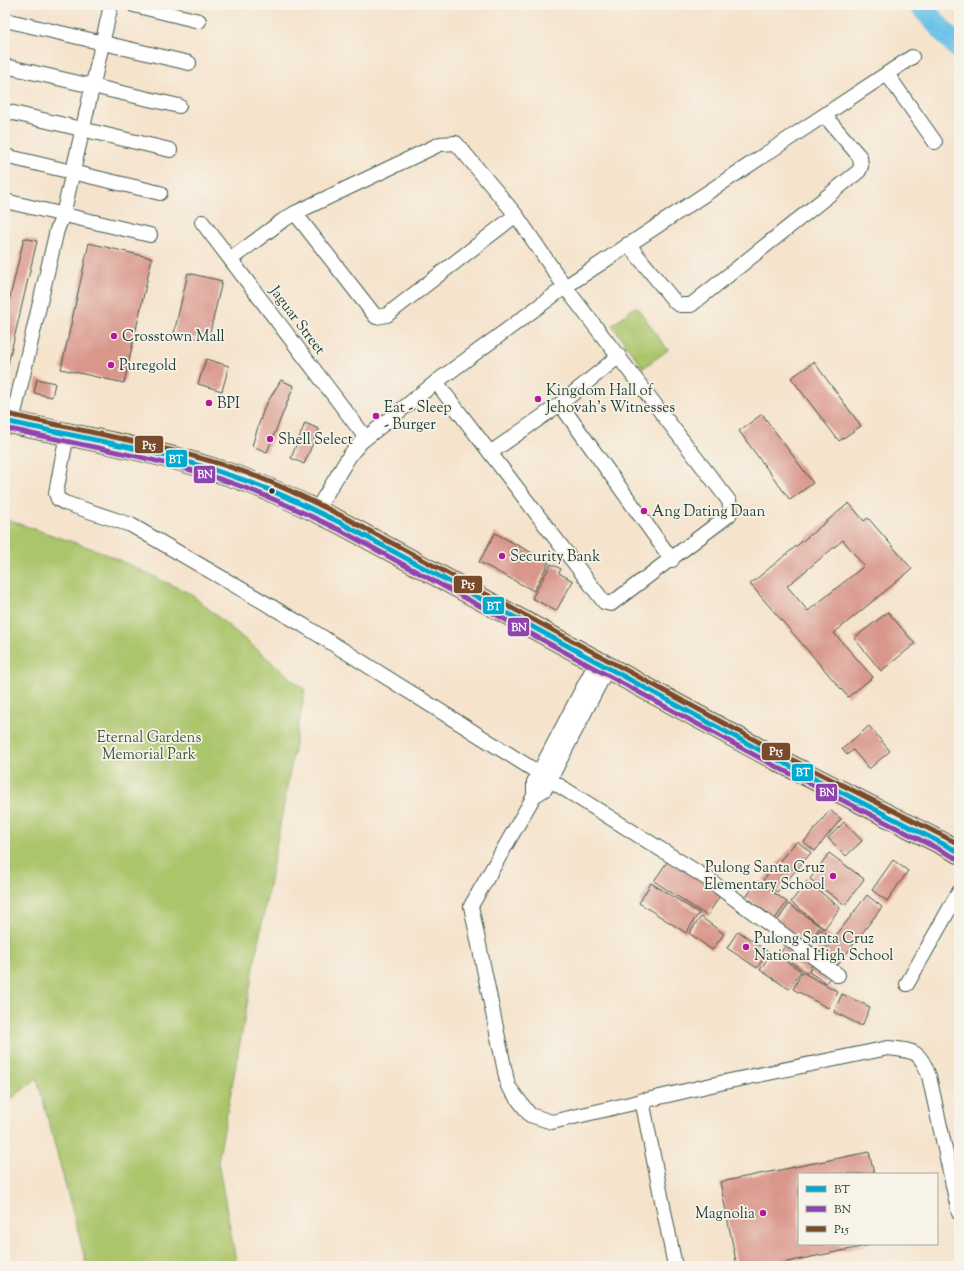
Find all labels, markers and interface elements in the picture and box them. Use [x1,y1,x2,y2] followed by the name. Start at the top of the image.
[263,281,330,360] street label: Jaguar Street
[122,327,225,348] place label: Crosstown Mall
[109,331,119,341] marker: Crosstown Mall
[119,356,177,377] place label: Puregold
[106,360,116,370] marker: Puregold
[545,381,675,419] place label: Kingdom Hall of Jehovah's Witnesses
[217,394,240,415] place label: BPI
[533,394,543,404] marker: Kingdom Hall of Jehovah's Witnesses
[204,398,214,408] marker: BPI
[384,398,452,436] place label: Eat - Sleep - Burger
[371,411,381,421] marker: Eat - Sleep - Burger
[278,430,353,451] place label: Shell Select
[265,434,275,444] marker: Shell Select
[134,435,164,454] line badge: P15
[141,438,156,454] text: P15
[165,449,188,468] line badge: BT
[168,452,184,468] text: BT
[193,465,216,484] line badge: BN
[196,467,213,483] text: BN
[267,486,277,496] unlabelled marker
[652,502,765,523] place label: Ang Dating Daan
[639,506,649,516] marker: Ang Dating Daan
[510,547,600,568] place label: Security Bank
[497,551,507,561] marker: Security Bank
[453,575,483,594] line badge: P15
[460,577,475,593] text: P15
[482,596,505,615] line badge: BT
[486,599,502,615] text: BT
[507,617,530,637] line badge: BN
[510,620,527,636] text: BN
[97,728,201,766] park label: Eternal Gardens Memorial Park
[761,742,791,761] line badge: P15
[768,744,783,760] text: P15
[791,763,814,782] line badge: BT
[795,765,811,781] text: BT
[815,783,838,802] line badge: BN
[818,785,835,801] text: BN
[704,858,825,896] place label: Pulong Santa Cruz Elementary School
[828,871,838,881] marker: Pulong Santa Cruz Elementary School
[754,929,894,967] place label: Pulong Santa Cruz National High School
[741,942,751,952] marker: Pulong Santa Cruz National High School
[798,1173,938,1245] legend
[834,1181,850,1199] text: BT
[834,1201,851,1219] text: BN
[695,1204,755,1225] place label: Magnolia
[758,1208,768,1218] marker: Magnolia
[834,1221,849,1239] text: P15

